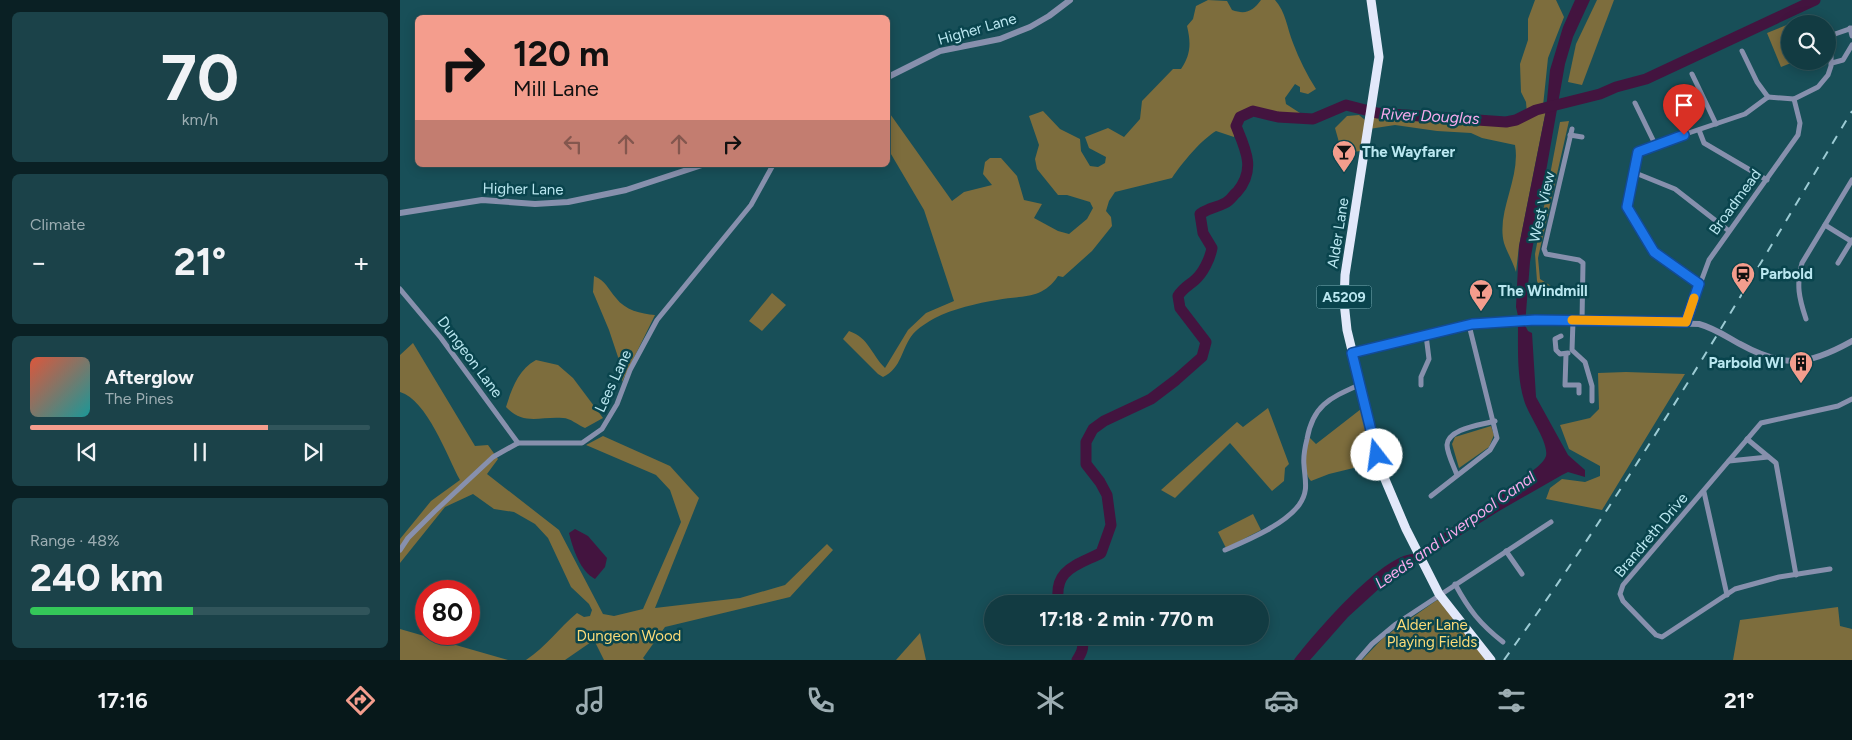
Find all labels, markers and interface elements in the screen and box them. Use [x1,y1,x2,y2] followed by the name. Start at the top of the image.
[936,9,1018,49] street label: Higher Lane
[1781,15,1836,70] map controls
[1781,15,1836,70] button: search
[513,33,610,75] text: 120 m
[430,35,495,100] icon: right
[161,38,239,116] text: 70
[513,75,599,102] text: Mill Lane
[1663,84,1705,135] pin
[1670,91,1698,119] icon: arrive
[1380,104,1480,128] water label: River Douglas
[182,110,218,129] text: km/h
[559,130,587,158] icon: left
[612,130,640,158] icon: ahead
[665,130,693,158] icon: ahead
[718,130,746,158] icon: right
[1331,139,1357,173] bar icon: The Wayfarer
[1362,143,1455,161] place label: The Wayfarer
[1705,166,1765,238] street label: Broadmead
[1525,170,1559,244] street label: West View
[482,179,564,199] street label: Higher Lane
[1324,196,1352,270] street label: Alder Lane
[30,215,85,234] text: Climate
[174,239,226,285] text: 21°
[30,245,47,279] text: −
[353,245,370,279] text: +
[1730,261,1756,295] station icon: Parbold
[1760,265,1813,283] place label: Parbold
[1468,278,1494,312] bar icon: The Windmill
[1498,282,1588,300] place label: The Windmill
[1316,286,1372,308] road number: A5209
[434,313,506,401] street label: Dungeon Lane
[591,347,635,415] street label: Lees Lane
[1788,350,1814,384] building icon: Parbold WI
[1708,354,1784,372] place label: Parbold WI
[105,366,194,389] text: Afterglow
[105,389,174,408] text: The Pines
[1350,428,1402,480] position arrow
[73,438,101,466] icon: previous
[186,438,214,466] icon: pause
[299,438,327,466] icon: next
[1371,467,1539,593] water label: Leeds and Liverpool Canal
[1610,489,1692,581] street label: Brandreth Drive
[30,531,120,550] text: Range · 48%
[30,555,163,601] text: 240 km
[415,580,480,645] speed limit sign: 80
[1039,608,1214,631] text: 17:18 · 2 min · 770 m
[1387,616,1477,651] park label: Alder Lane Playing Fields
[577,627,681,645] park label: Dungeon Wood
[343,683,378,718] icon: directions
[573,683,608,718] icon: music
[803,683,838,718] icon: phone
[1033,683,1068,718] icon: climate
[1264,683,1299,718] icon: car
[1494,683,1529,718] icon: filters
[98,687,148,714] text: 17:16
[1724,687,1754,714] text: 21°

